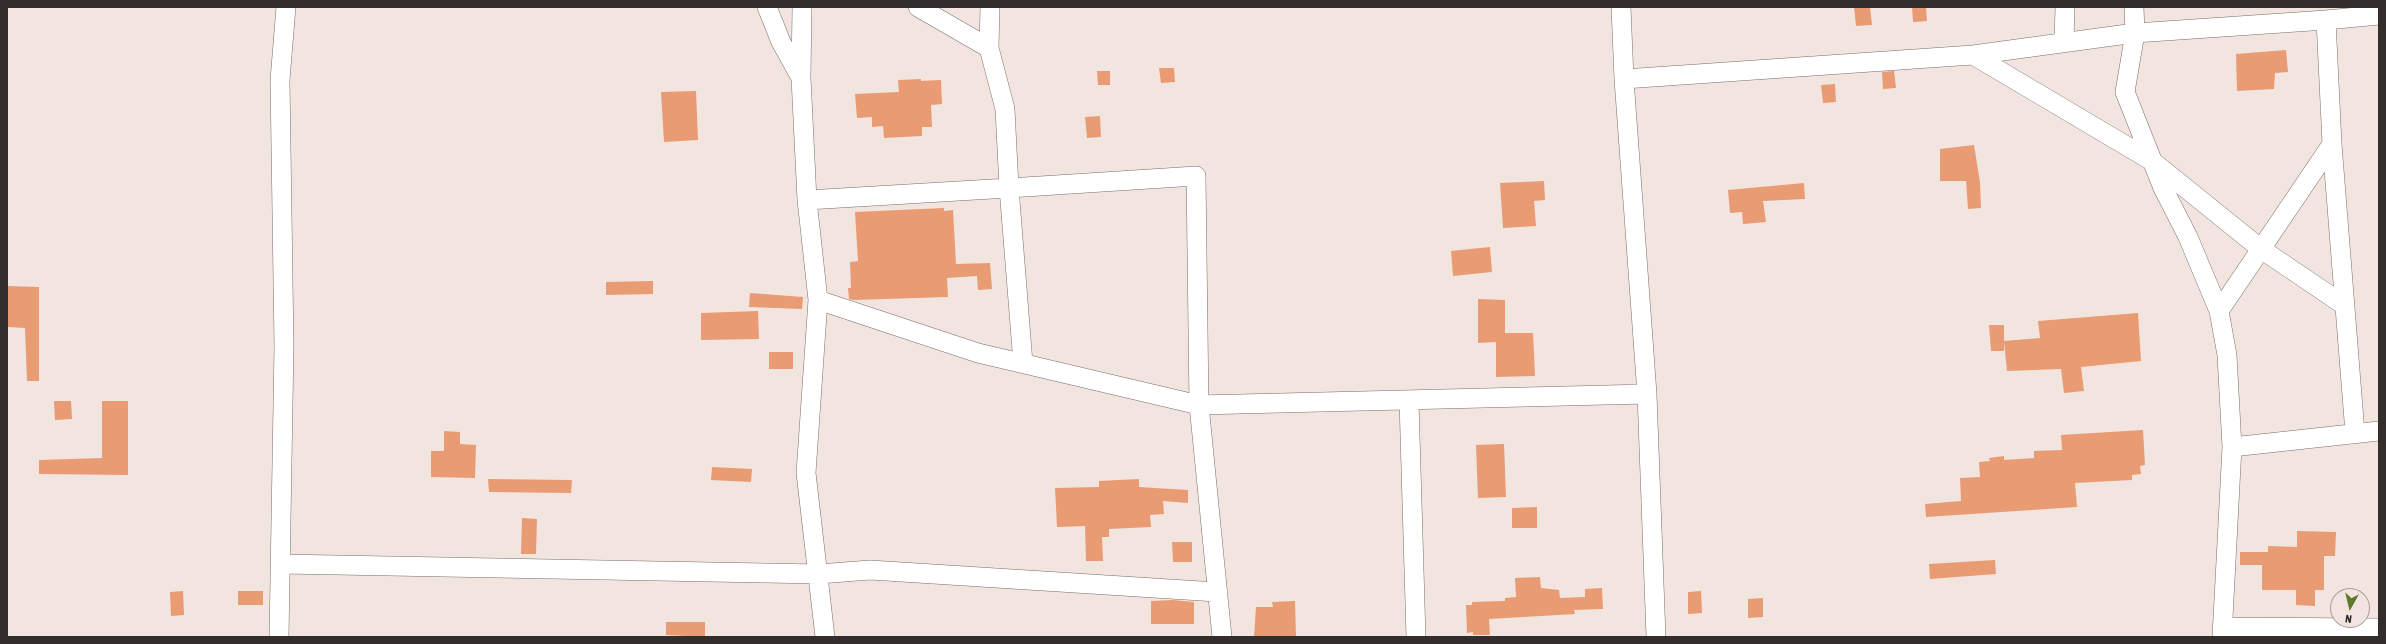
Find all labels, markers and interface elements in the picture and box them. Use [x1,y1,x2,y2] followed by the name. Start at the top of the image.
[2330,588,2370,628] north arrow
[2344,612,2353,625] text: N

